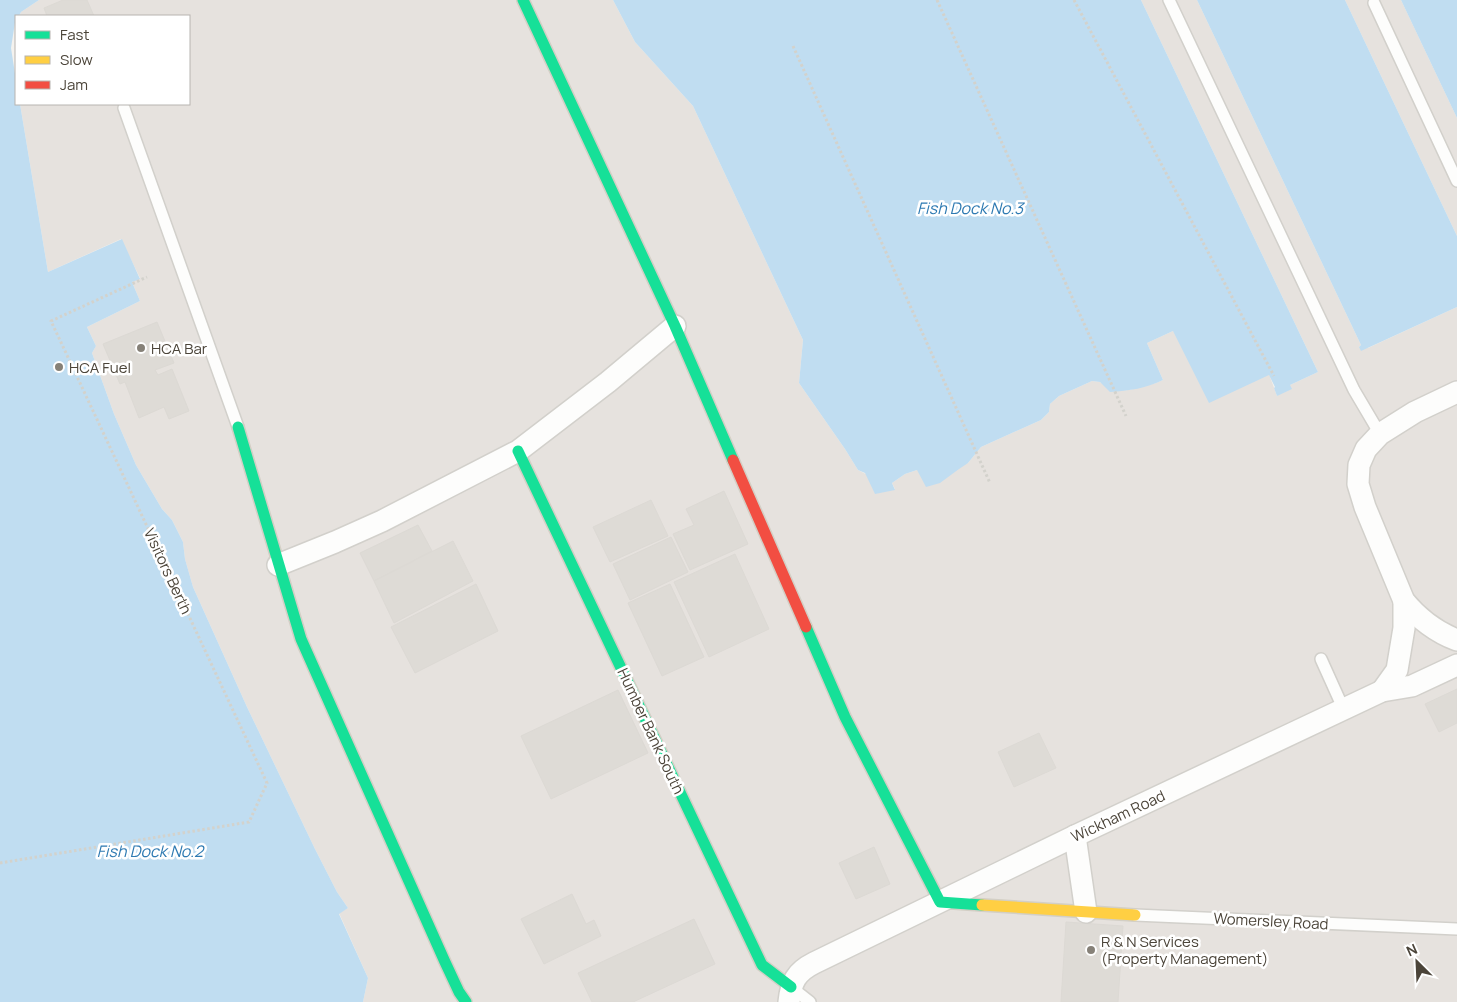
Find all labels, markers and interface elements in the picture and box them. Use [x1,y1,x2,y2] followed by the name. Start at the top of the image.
[15,15,190,105] legend
[60,24,89,45] text: Fast
[60,49,93,70] text: Slow
[60,74,88,95] text: Jam
[917,197,1025,219] water label: Fish Dock No.3
[151,338,208,359] place label: HCA Bar
[135,342,147,354] marker: HCA Bar
[69,357,131,378] place label: HCA Fuel
[53,361,65,373] marker: HCA Fuel
[139,525,197,617] street label: Visitors Berth
[613,665,689,797] street label: Humber Bank South
[1068,785,1168,847] street label: Wickham Road
[97,840,205,862] water label: Fish Dock No.2
[1213,908,1329,934] street label: Womersley Road
[1101,931,1268,969] place label: R & N Services (Property Management)
[1392,937,1442,987] north arrow
[1403,939,1420,960] text: N
[1085,944,1097,956] marker: R & N Services (Property Management)

